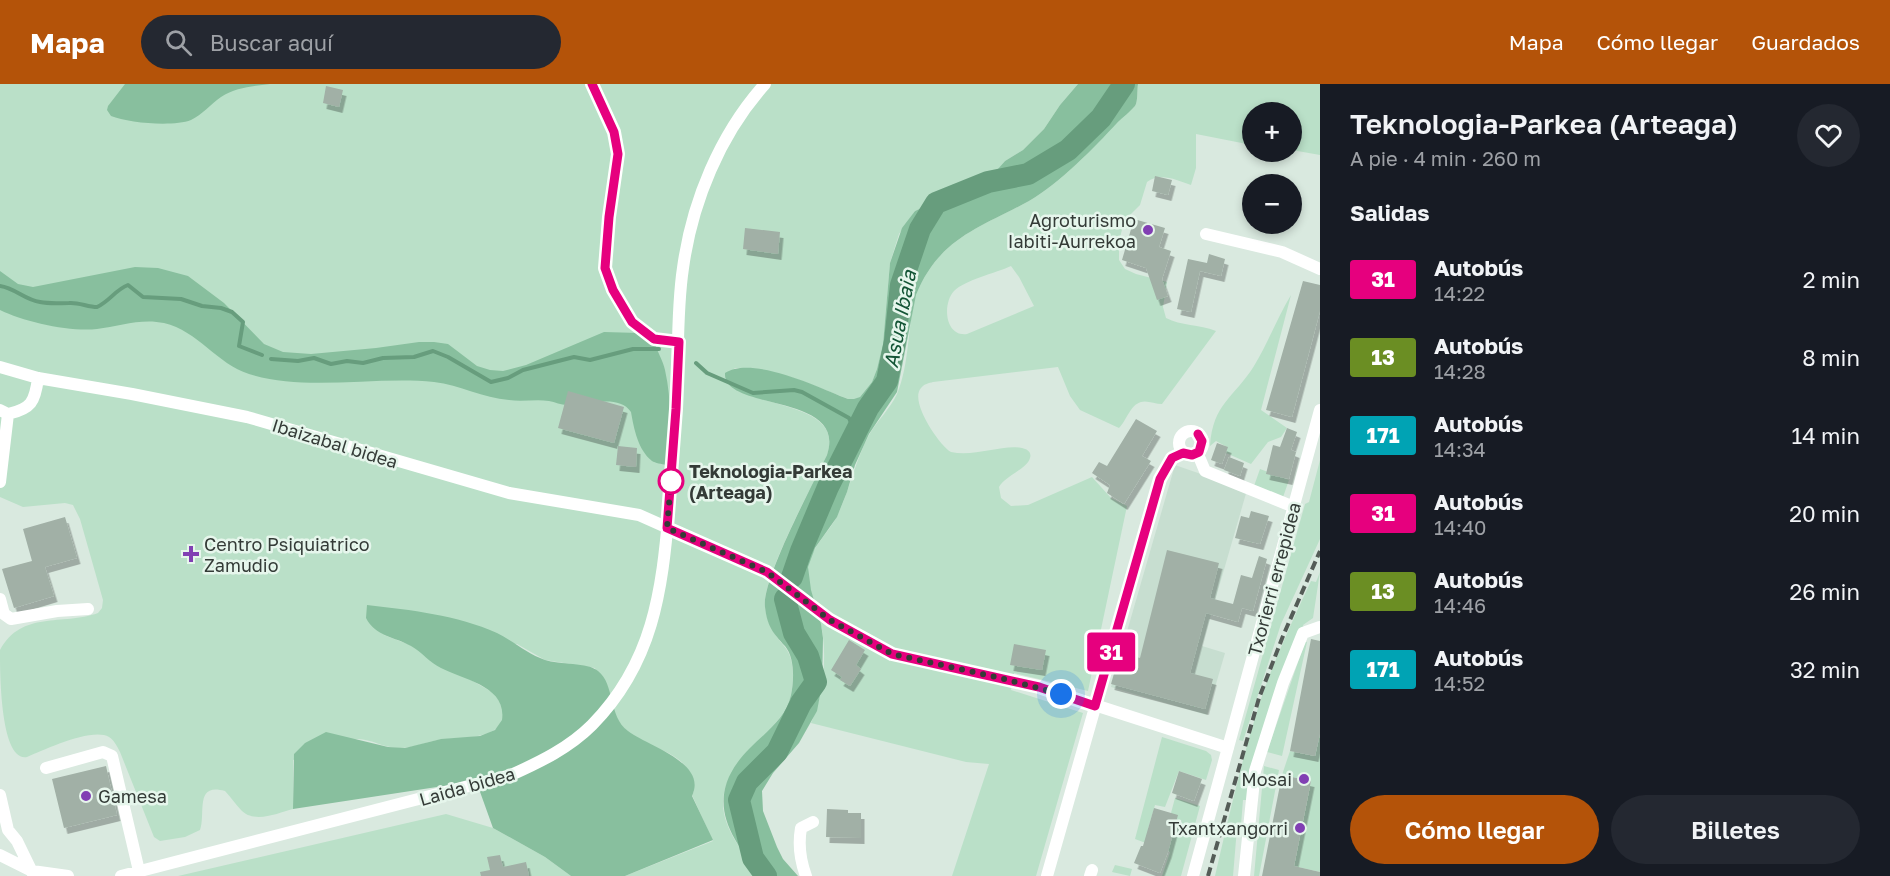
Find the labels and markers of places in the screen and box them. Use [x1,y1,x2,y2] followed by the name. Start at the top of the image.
[1008,209,1136,252] place label: Agroturismo Iabiti-Aurrekoa
[1141,223,1155,237] marker: Agroturismo Iabiti-Aurrekoa
[689,460,852,503] place label: Teknologia-Parkea (Arteaga)
[658,468,684,494] marker: Teknologia-Parkea (Arteaga)
[204,533,370,576] place label: Centro Psiquiatrico Zamudio
[182,545,200,563] marker: Centro Psiquiatrico Zamudio
[1241,768,1292,790] place label: Mosai
[1297,772,1311,786] marker: Mosai
[98,785,167,807] place label: Gamesa
[79,789,93,803] marker: Gamesa
[1168,817,1288,839] place label: Txantxangorri
[1293,821,1307,835] marker: Txantxangorri

